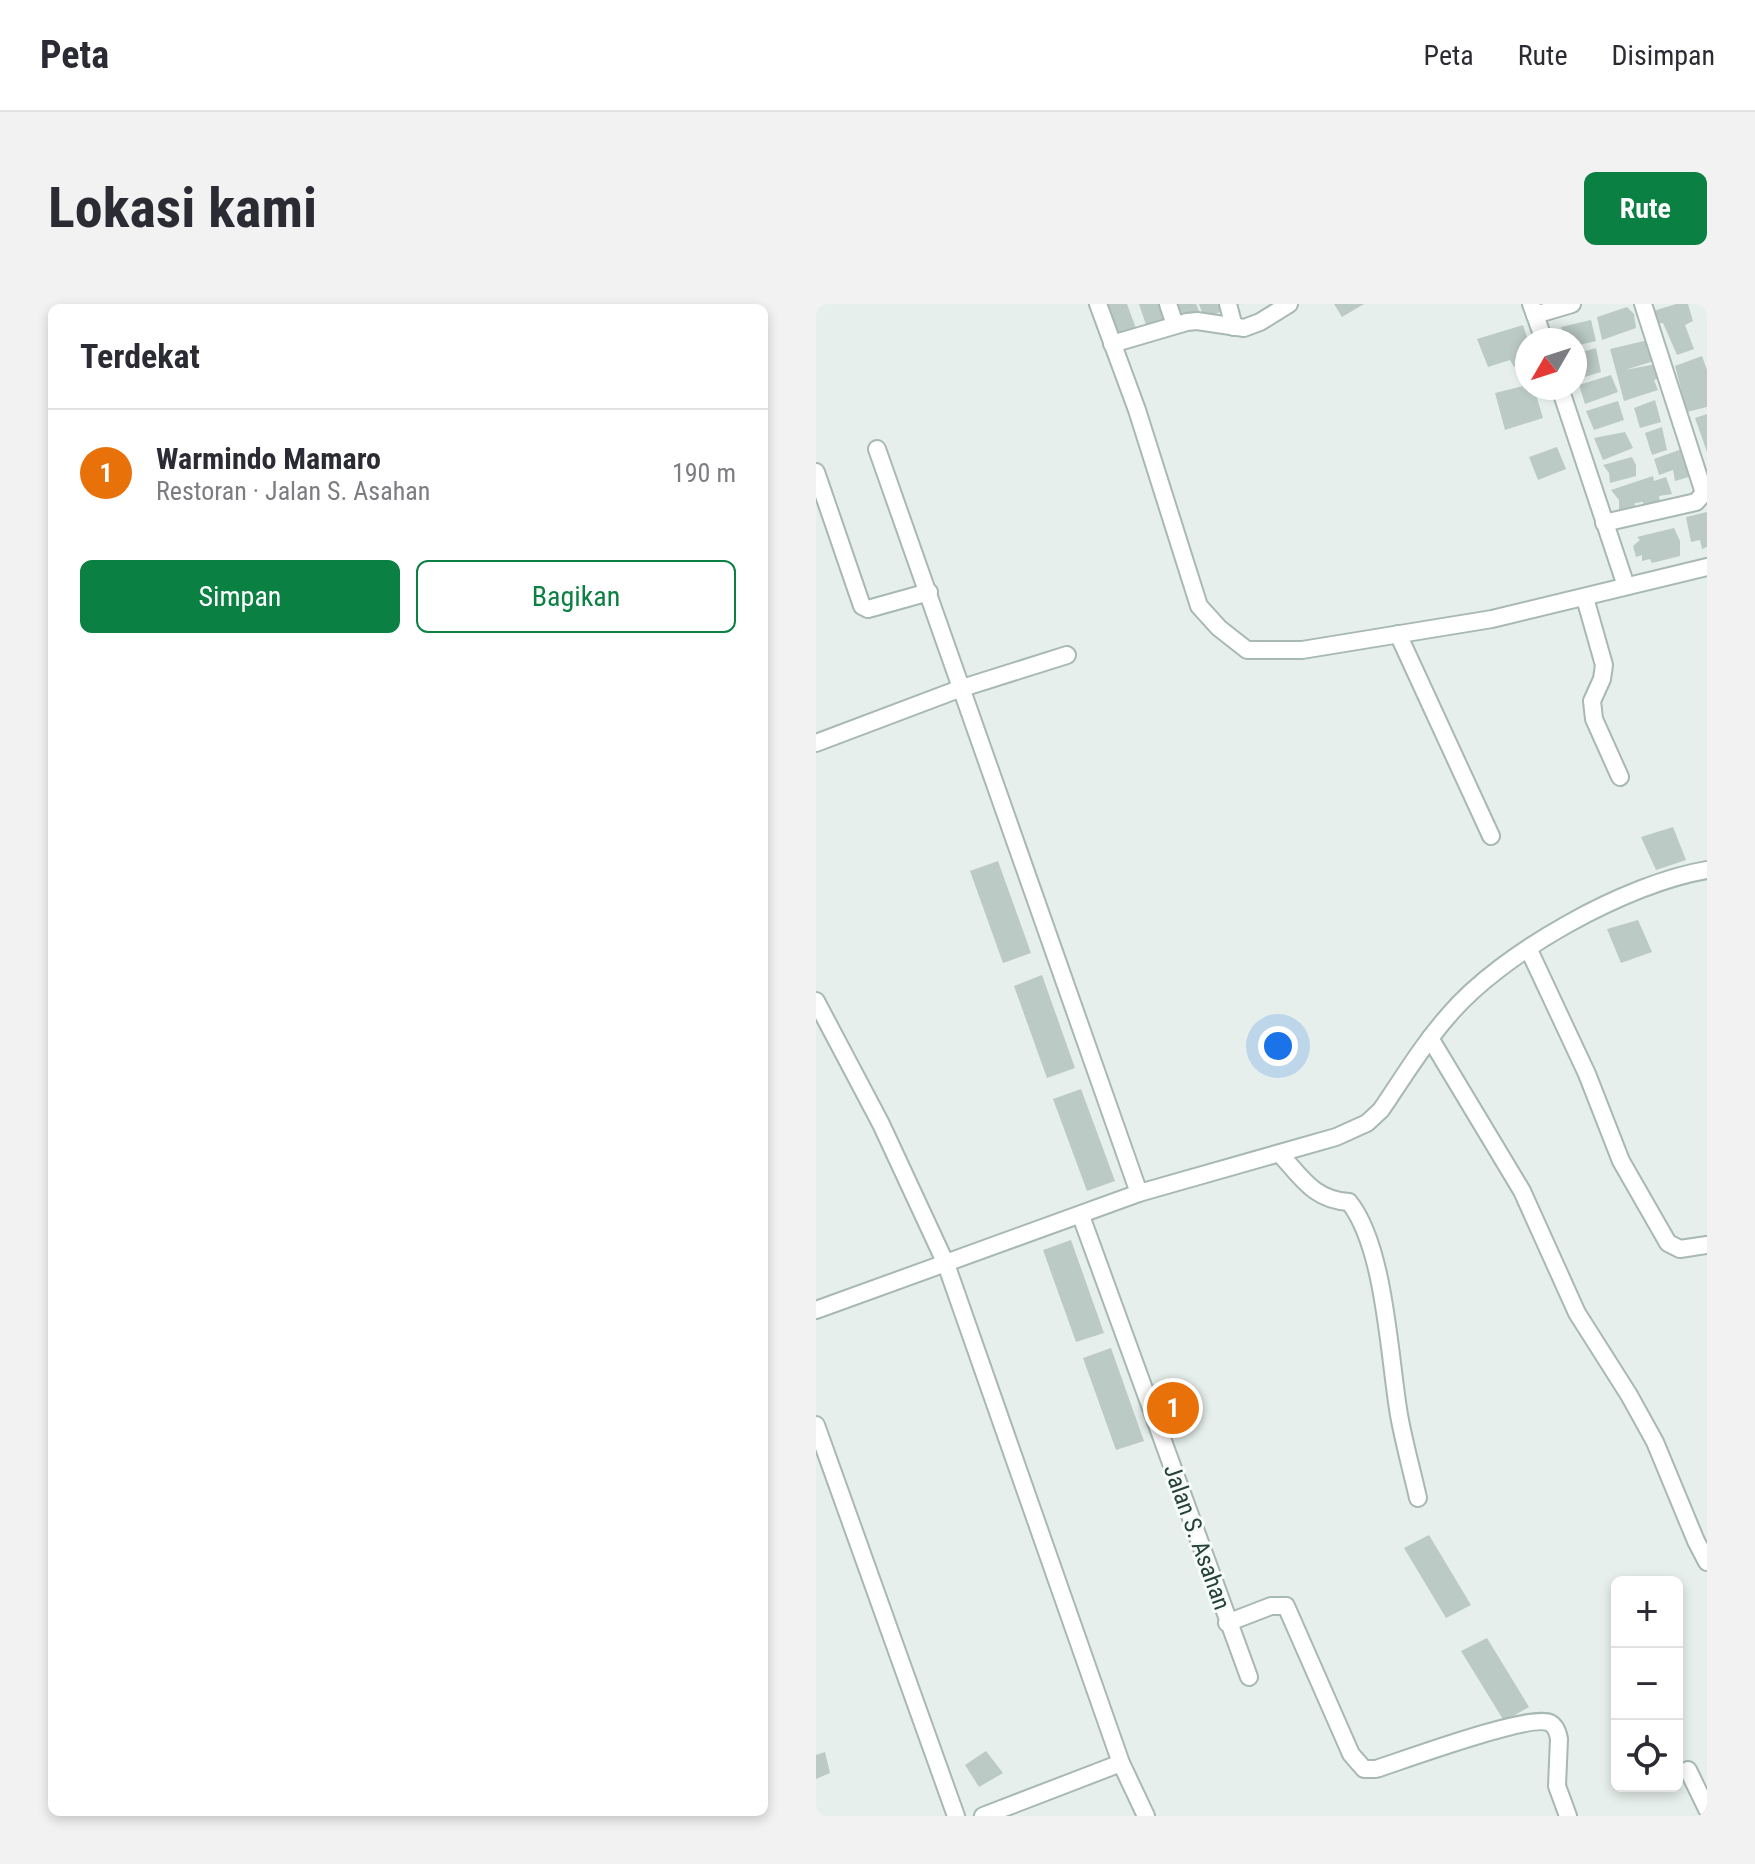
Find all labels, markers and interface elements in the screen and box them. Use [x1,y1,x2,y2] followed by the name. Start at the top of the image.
[40,33,109,77] text: Peta
[1424,39,1474,72] text: Peta
[1518,39,1568,72] text: Rute
[1612,39,1715,72] text: Disimpan
[1584,172,1707,245] button: Rute
[48,175,317,241] text: Lokasi kami
[1515,328,1587,400] north arrow
[80,336,200,376] text: Terdekat
[156,441,381,476] text: Warmindo Mamaro
[99,458,113,488] text: 1
[672,458,736,488] text: 190 m
[156,476,430,506] text: Restoran · Jalan S. Asahan
[80,560,400,633] button: Simpan
[416,560,736,633] button: Bagikan
[1258,1026,1298,1066] your location
[1147,1378,1199,1438] pin: 1
[1158,1461,1236,1613] street label: Jalan S. Asahan
[1611,1576,1683,1792] map controls
[1611,1576,1683,1648] button: +
[1611,1648,1683,1720] button: −
[1611,1720,1683,1792] button: locate

